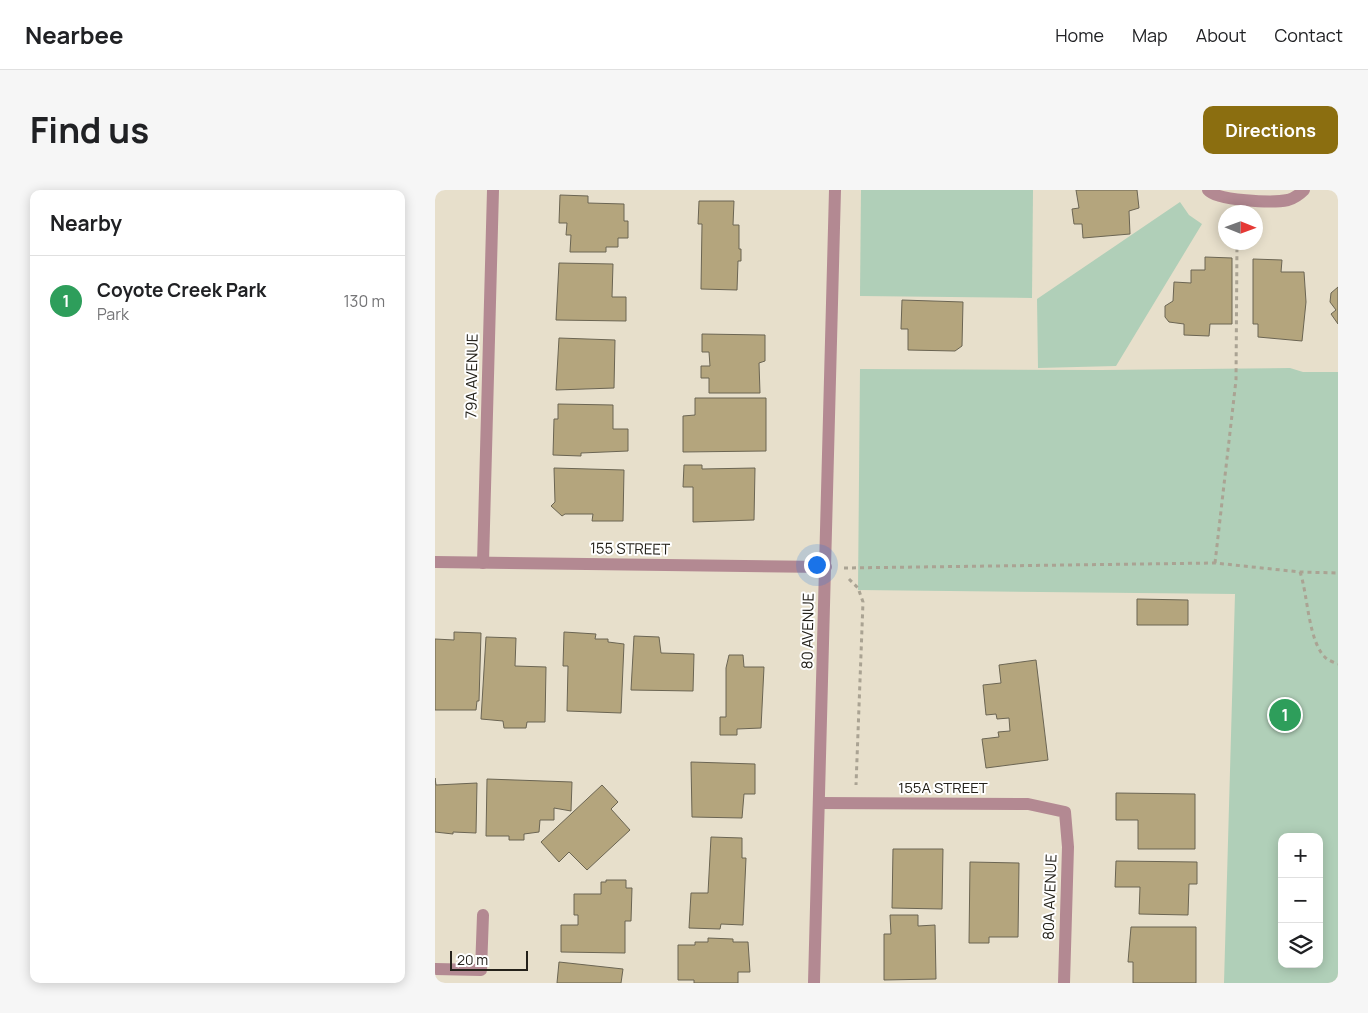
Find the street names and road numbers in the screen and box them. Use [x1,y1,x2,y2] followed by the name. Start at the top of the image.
[460,333,483,419] street label: 79A AVENUE
[590,537,670,560] street label: 155 STREET
[796,593,819,669] street label: 80 AVENUE
[898,777,988,798] street label: 155A STREET
[1038,854,1061,940] street label: 80A AVENUE

